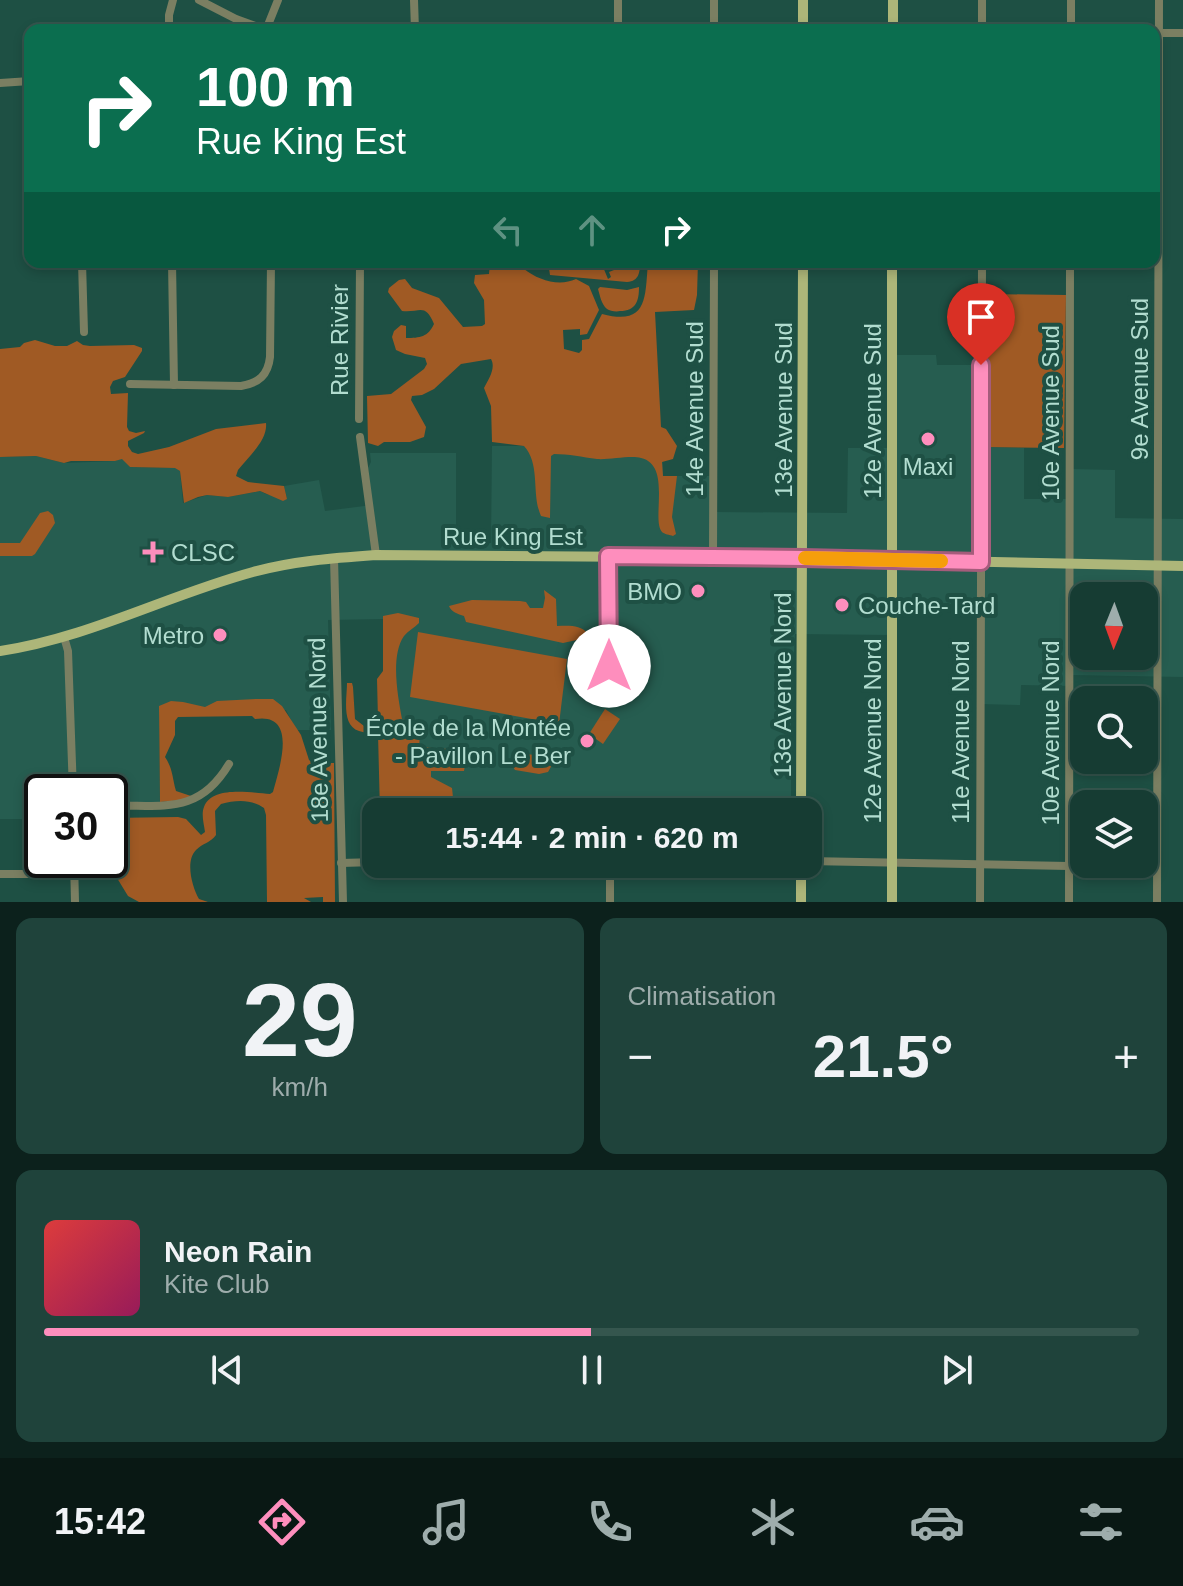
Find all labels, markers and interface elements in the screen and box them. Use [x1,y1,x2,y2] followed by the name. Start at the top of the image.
[196,55,355,118] text: 100 m
[64,56,168,160] icon: right
[196,121,406,162] text: Rue King Est
[486,208,530,252] icon: left
[570,208,614,252] icon: ahead
[654,208,698,252] icon: right
[947,283,1015,365] pin
[326,284,353,396] street label: Rue Rivier
[959,295,1003,339] icon: arrive
[1126,298,1153,460] street label: 9e Avenue Sud
[681,321,708,497] street label: 14e Avenue Sud
[770,322,797,498] street label: 13e Avenue Sud
[859,323,886,499] street label: 12e Avenue Sud
[1037,325,1064,501] street label: 10e Avenue Sud
[919,430,937,448] marker: Maxi
[903,453,953,480] place label: Maxi
[443,523,583,550] street label: Rue King Est
[171,539,235,566] place label: CLSC
[142,541,164,563] marker: CLSC
[627,578,682,605] place label: BMO
[689,582,707,600] marker: BMO
[1070,582,1158,670] north arrow
[1070,582,1158,878] map controls
[769,592,796,778] street label: 13e Avenue Nord
[858,592,995,619] place label: Couche-Tard
[833,596,851,614] marker: Couche-Tard
[143,622,204,649] place label: Metro
[567,624,651,708] position arrow
[211,626,229,644] marker: Metro
[303,637,333,823] street label: 18e Avenue Nord
[859,638,886,824] street label: 12e Avenue Nord
[947,640,974,824] street label: 11e Avenue Nord
[1037,640,1064,826] street label: 10e Avenue Nord
[1070,686,1158,774] button: search
[366,714,571,769] place label: École de la Montée - Pavillon Le Ber
[578,732,596,750] marker: École de la Montée - Pavillon Le Ber
[24,774,128,878] speed limit sign: 30
[1070,790,1158,878] button: layers
[445,821,739,854] text: 15:44 · 2 min · 620 m
[242,962,358,1078] text: 29
[628,981,776,1011] text: Climatisation
[813,1023,954,1090] text: 21.5°
[628,1032,653,1081] text: −
[1113,1032,1139,1081] text: +
[272,1072,328,1102] text: km/h
[164,1235,312,1268] text: Neon Rain
[164,1269,270,1299] text: Kite Club
[205,1348,249,1392] icon: previous
[570,1348,614,1392] icon: pause
[935,1348,979,1392] icon: next
[254,1494,310,1550] icon: directions
[418,1494,474,1550] icon: music
[582,1494,638,1550] icon: phone
[745,1494,801,1550] icon: climate
[909,1494,965,1550] icon: car
[1073,1494,1129,1550] icon: filters
[54,1501,146,1542] text: 15:42

